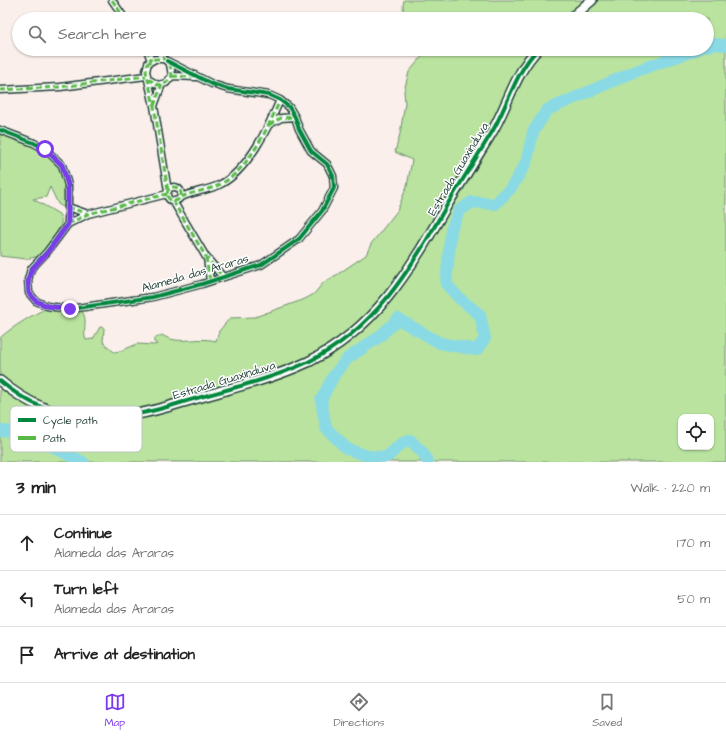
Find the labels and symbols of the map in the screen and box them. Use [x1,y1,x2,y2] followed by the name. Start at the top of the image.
[424,119,493,219] street label: Estrada Guaxinduva
[36,140,54,158] route start
[140,250,251,297] street label: Alameda das Araras
[61,300,79,318] route end
[171,357,277,404] street label: Estrada Guaxinduva
[10,406,142,452] legend
[43,413,98,429] text: Cycle path
[43,431,66,446] text: Path

